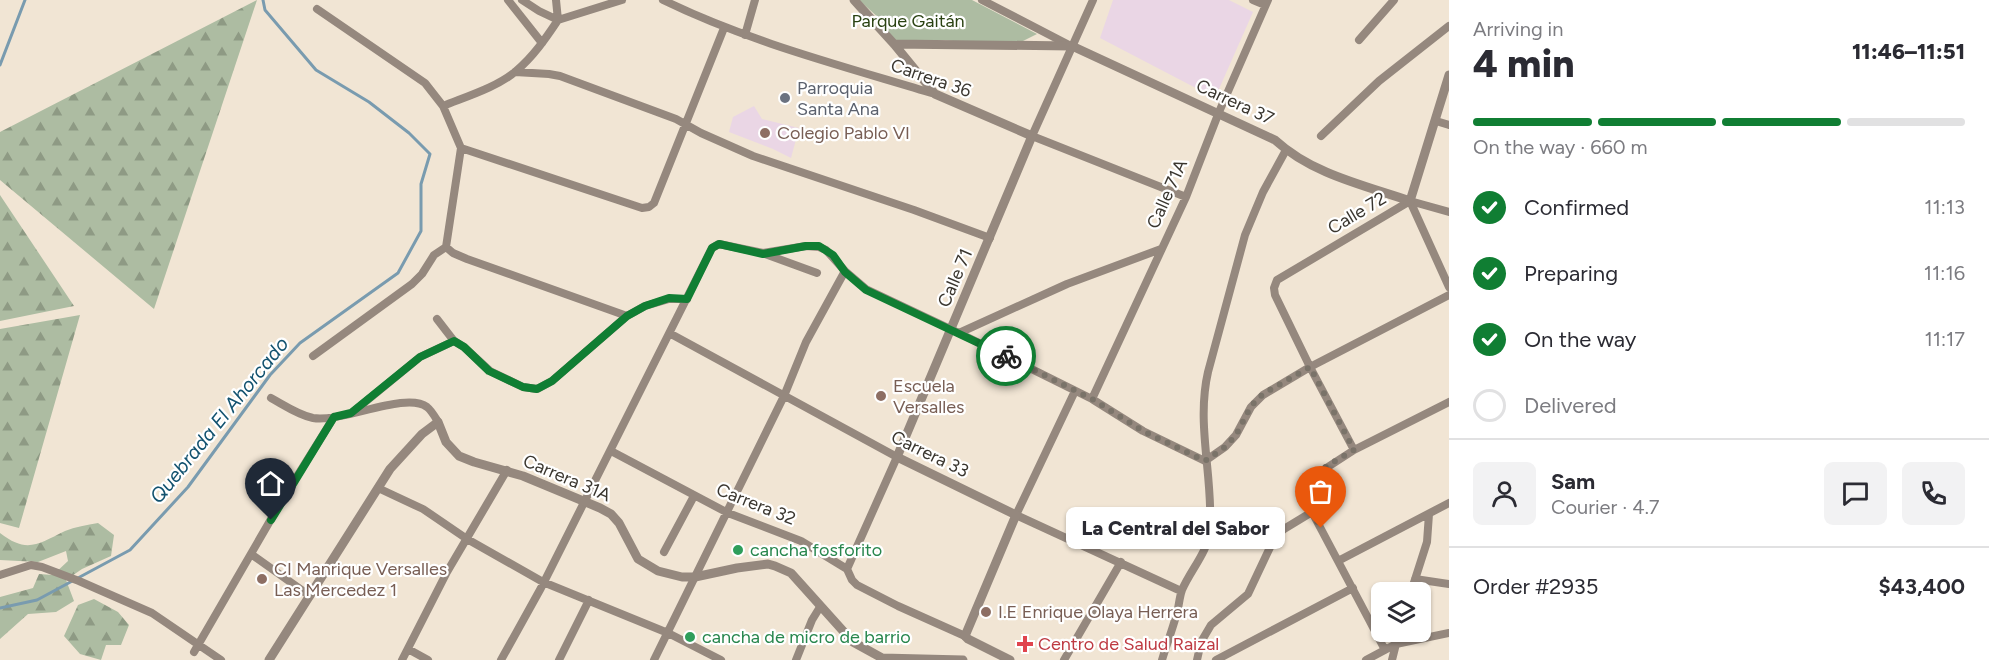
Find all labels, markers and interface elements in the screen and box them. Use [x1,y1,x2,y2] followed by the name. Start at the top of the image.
[851,10,965,32] park label: Parque Gaitán
[1473,17,1563,41] text: Arriving in
[1852,38,1965,65] text: 11:46–11:51
[1473,40,1575,87] text: 4 min
[888,54,974,102] street label: Carrera 36
[1193,74,1278,130] street label: Carrera 37
[797,77,879,120] place label: Parroquia Santa Ana
[778,91,792,105] marker: Parroquia Santa Ana
[777,122,910,144] place label: Colegio Pablo VI
[758,126,772,140] marker: Colegio Pablo VI
[1473,135,1648,159] text: On the way · 660 m
[1142,156,1192,232] street label: Calle 71A
[1324,187,1390,239] street label: Calle 72
[1473,191,1506,224] icon: check
[1524,194,1629,221] text: Confirmed
[1924,195,1965,219] text: 11:13
[933,245,977,311] street label: Calle 71
[1473,257,1506,290] icon: check
[1524,260,1618,287] text: Preparing
[1924,261,1965,285] text: 11:16
[1473,323,1506,356] icon: check
[976,326,1036,386] courier
[1524,326,1636,353] text: On the way
[1924,327,1965,351] text: 11:17
[145,332,294,508] water label: Quebrada El Ahorcado
[990,340,1023,373] icon: bike
[893,375,964,418] place label: Escuela Versalles
[874,389,888,403] marker: Escuela Versalles
[1524,392,1617,419] text: Delivered
[888,426,972,482] street label: Carrera 33
[520,450,614,506] street label: Carrera 31A
[245,458,296,520] pin
[1473,462,1536,525] button: person
[1824,462,1887,525] button: chat
[1902,462,1965,525] button: phone
[1295,466,1346,528] pin
[254,467,287,500] icon: home
[1551,468,1595,495] text: Sam
[1304,475,1337,508] icon: bag
[713,478,799,530] street label: Carrera 32
[1551,495,1660,519] text: Courier · 4.7
[1066,507,1285,549] callout: La Central del Sabor
[1082,516,1269,540] text: La Central del Sabor
[750,539,882,561] place label: cancha fosforito
[731,543,745,557] marker: cancha fosforito
[274,558,447,601] place label: CI Manrique Versalles Las Mercedez 1
[255,572,269,586] marker: CI Manrique Versalles Las Mercedez 1
[1473,573,1599,600] text: Order #2935
[1879,573,1965,600] text: $43,400
[1371,582,1431,642] map controls
[1371,582,1431,642] button: layers
[998,601,1198,623] place label: I.E Enrique Olaya Herrera
[979,605,993,619] marker: I.E Enrique Olaya Herrera
[702,626,911,648] place label: cancha de micro de barrio
[683,630,697,644] marker: cancha de micro de barrio
[1038,633,1219,655] place label: Centro de Salud Raizal
[1016,635,1034,653] marker: Centro de Salud Raizal

